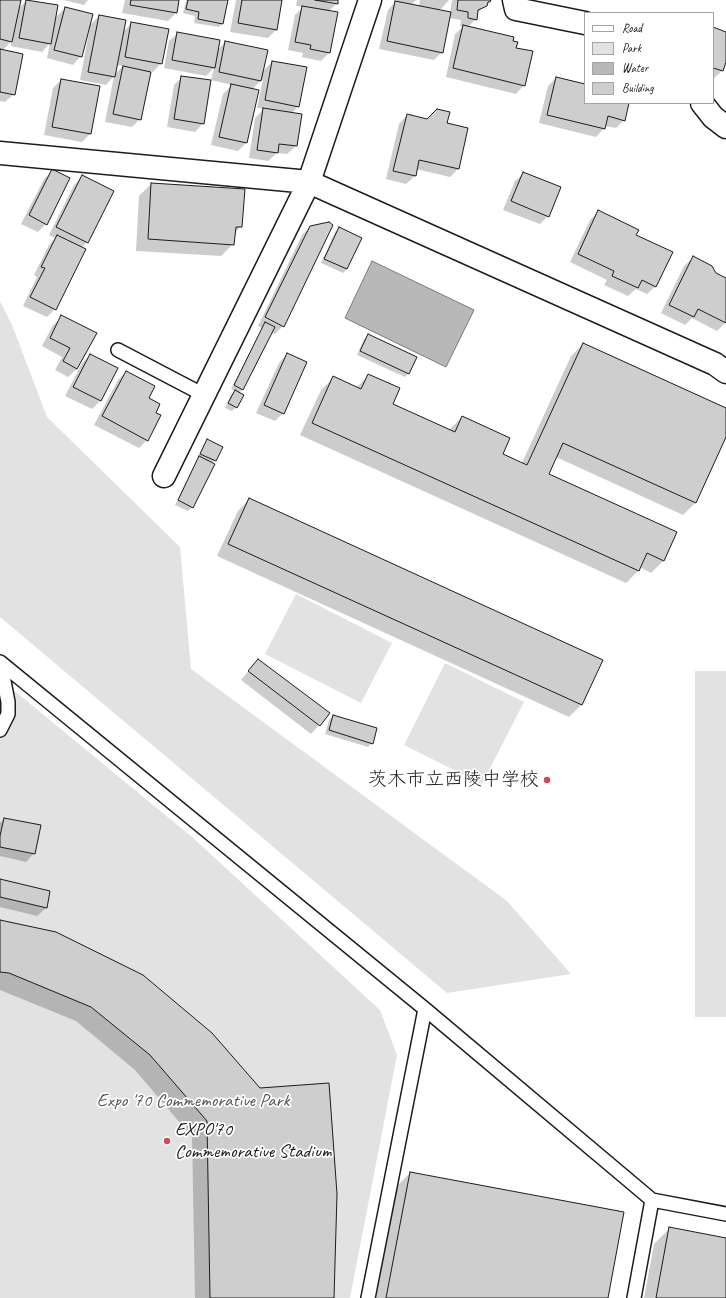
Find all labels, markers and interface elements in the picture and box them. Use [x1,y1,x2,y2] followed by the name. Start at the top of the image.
[584,12,714,104] legend
[622,20,642,36] text: Road
[622,40,641,56] text: Park
[622,60,648,76] text: Water
[622,80,654,96] text: Building
[368,769,539,791] place label: 茨木市立西陵中学校
[542,775,552,785] marker: 茨木市立西陵中学校
[97,1090,289,1112] park label: Expo '70 Commemorative Park
[175,1119,331,1163] place label: EXPO'70 Commemorative Stadium
[162,1136,172,1146] marker: EXPO'70 Commemorative Stadium

